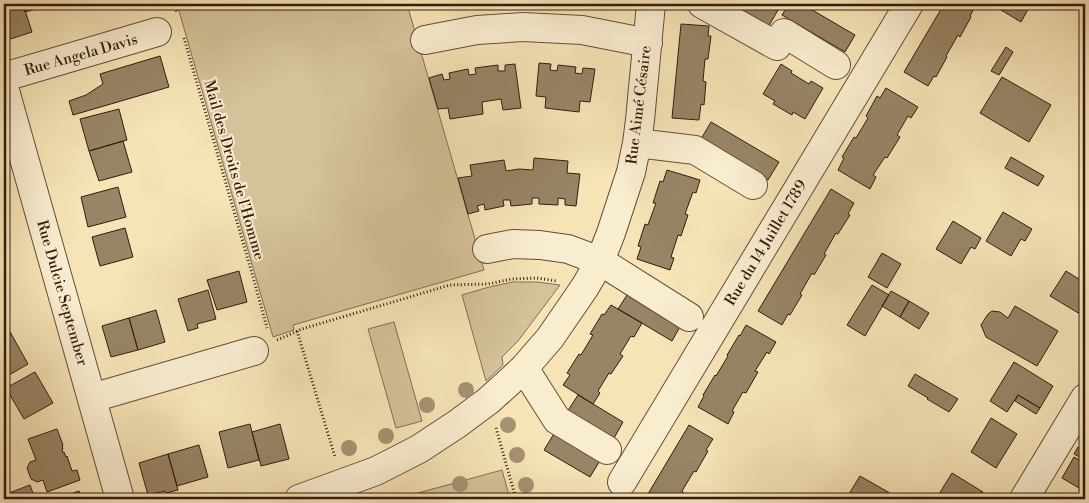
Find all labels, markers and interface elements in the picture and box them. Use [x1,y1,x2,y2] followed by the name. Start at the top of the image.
[22,30,140,80] street label: Rue Angela Davis
[622,45,656,165] street label: Rue Aimé Césaire
[199,78,269,262] street label: Mail des Droits de l'Homme
[721,177,811,309] street label: Rue du 14 Juillet 1789
[32,218,92,369] street label: Rue Dulcie September

